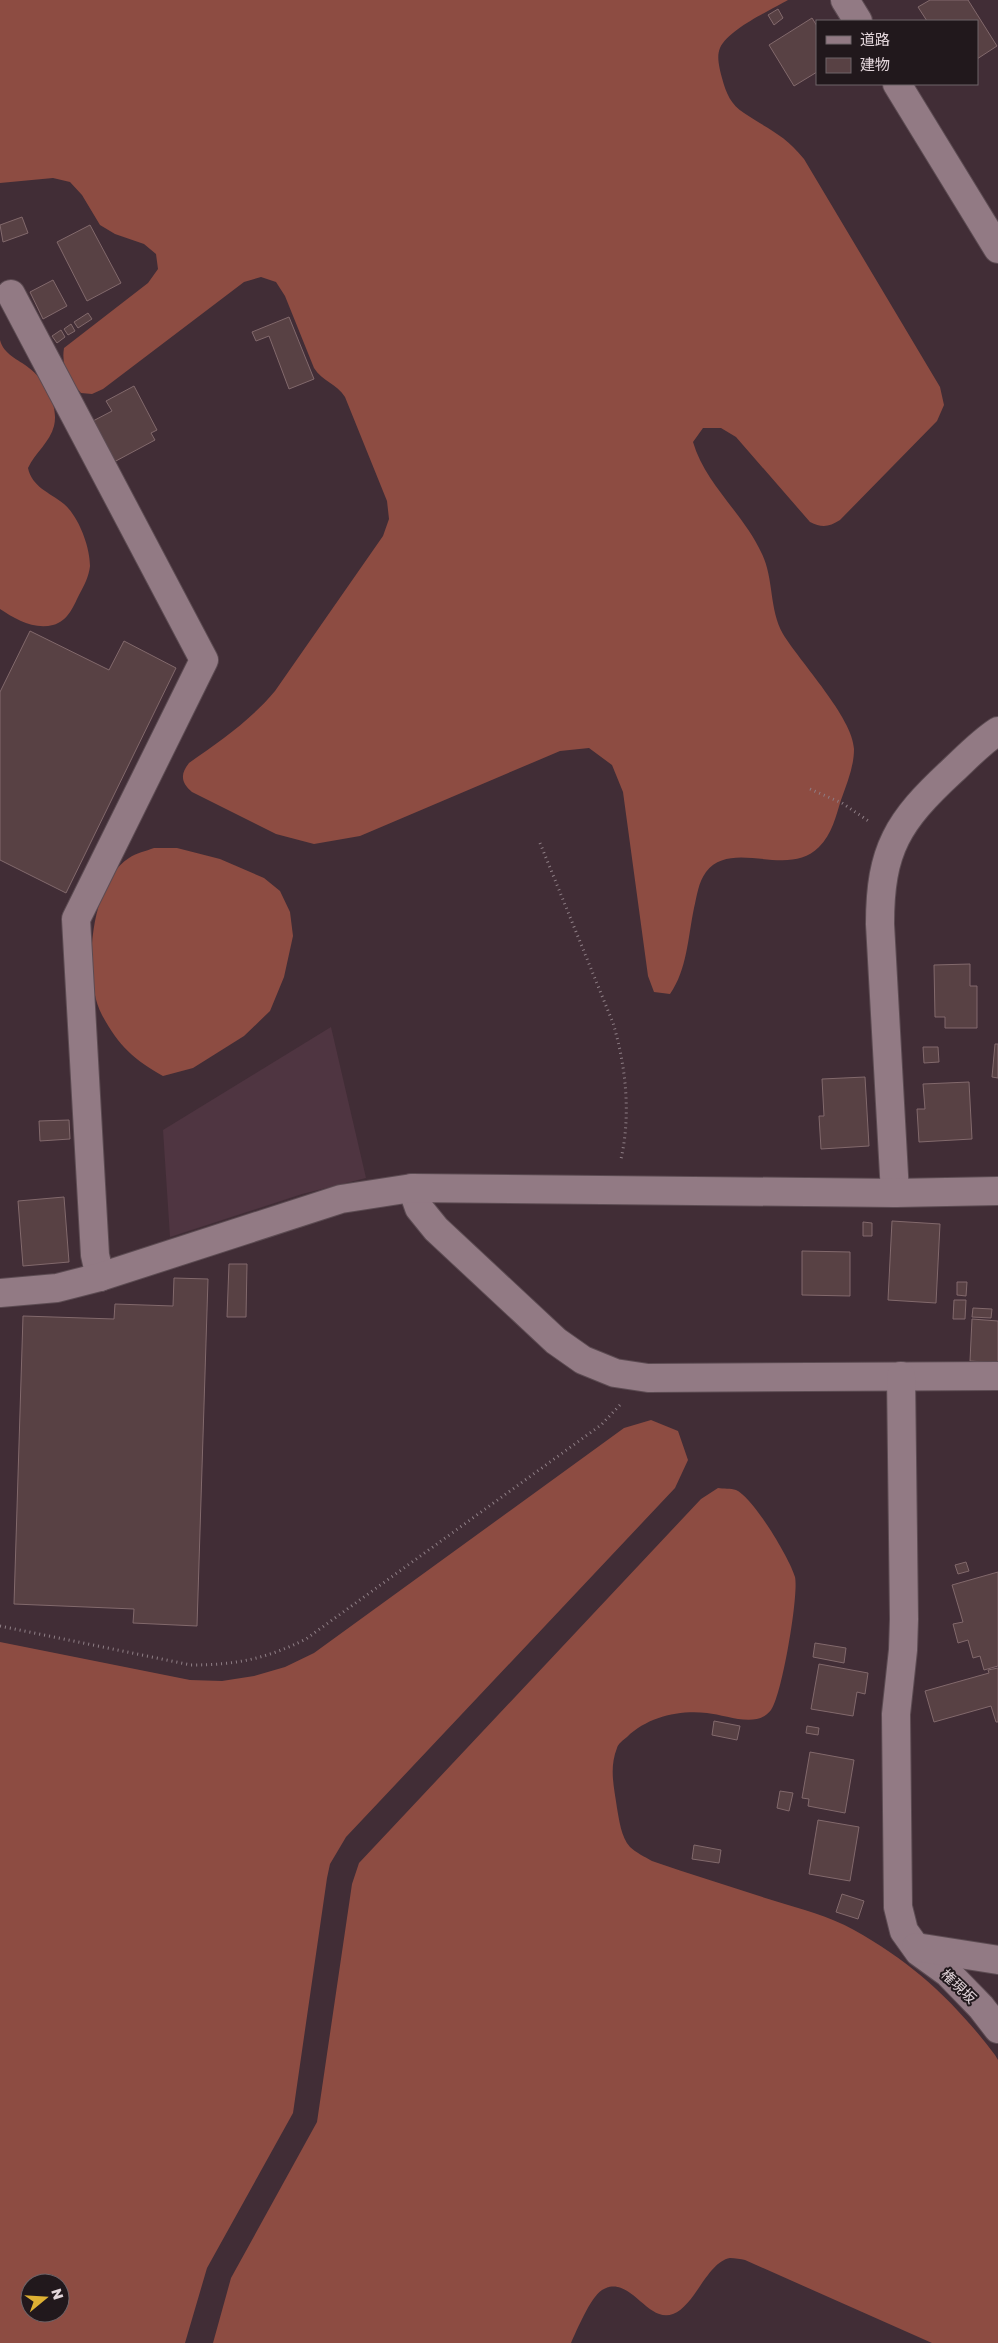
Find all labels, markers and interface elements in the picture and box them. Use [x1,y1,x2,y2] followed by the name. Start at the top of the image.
[816,20,978,85] legend
[860,30,890,48] text: 道路
[860,55,890,73] text: 建物
[938,1965,980,2007] street label: 権現坂
[20,2273,70,2323] north arrow
[48,2286,68,2302] text: N

